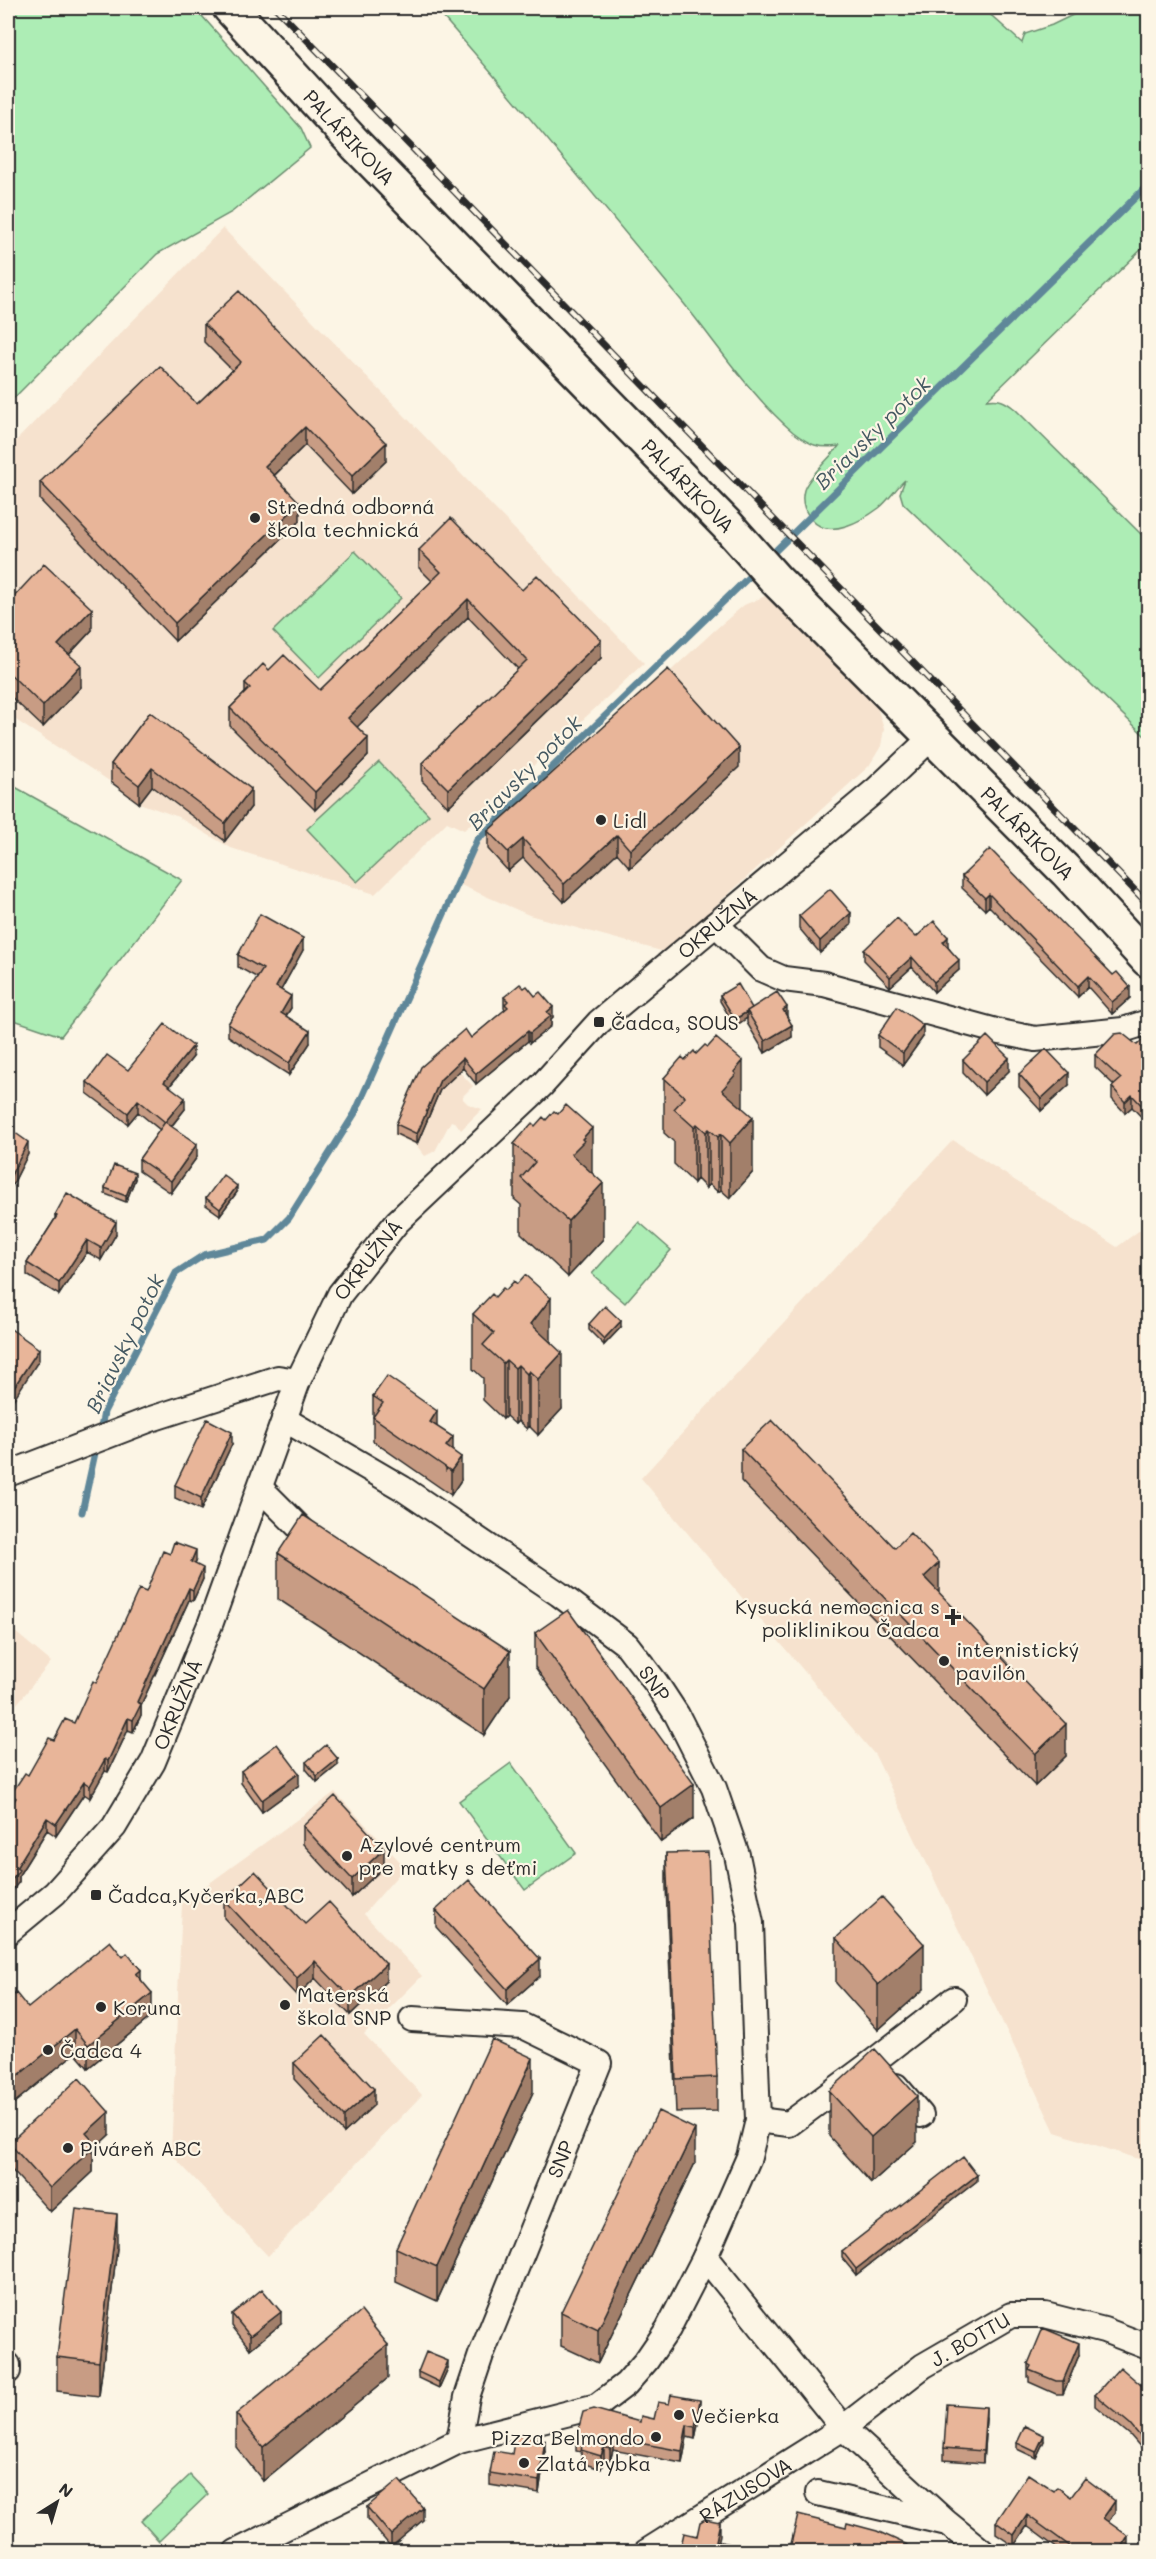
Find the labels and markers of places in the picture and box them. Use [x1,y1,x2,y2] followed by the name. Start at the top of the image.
[267,493,435,542] place label: Stredná odborná škola technická
[248,511,262,525] marker: Stredná odborná škola technická
[613,807,647,833] place label: Lidl
[594,813,608,827] marker: Lidl
[611,1009,739,1035] place label: Čadca, SOUS
[592,1015,606,1029] marker: Čadca, SOUS
[735,1593,940,1642] place label: Kysucká nemocnica s poliklinikou Čadca
[944,1608,962,1626] marker: Kysucká nemocnica s poliklinikou Čadca
[956,1636,1079,1685] place label: internistický pavilón
[937,1654,951,1668] marker: internistický pavilón
[359,1831,537,1880] place label: Azylové centrum pre matky s deťmi
[340,1849,354,1863] marker: Azylové centrum pre matky s deťmi
[108,1882,304,1908] place label: Čadca,Kyčerka,ABC
[89,1888,103,1902] marker: Čadca,Kyčerka,ABC
[297,1981,391,2030] place label: Materská škola SNP
[113,1994,182,2020] place label: Koruna
[278,1998,292,2012] marker: Materská škola SNP
[94,2000,108,2014] marker: Koruna
[60,2037,142,2063] place label: Čadca 4
[41,2043,55,2057] marker: Čadca 4
[80,2135,201,2161] place label: Piváreň ABC
[61,2141,75,2155] marker: Piváreň ABC
[691,2402,780,2428] place label: Večierka
[672,2408,686,2422] marker: Večierka
[491,2424,644,2450] place label: Pizza Belmondo
[649,2430,663,2444] marker: Pizza Belmondo
[536,2450,651,2476] place label: Zlatá rybka
[517,2456,531,2470] marker: Zlatá rybka

